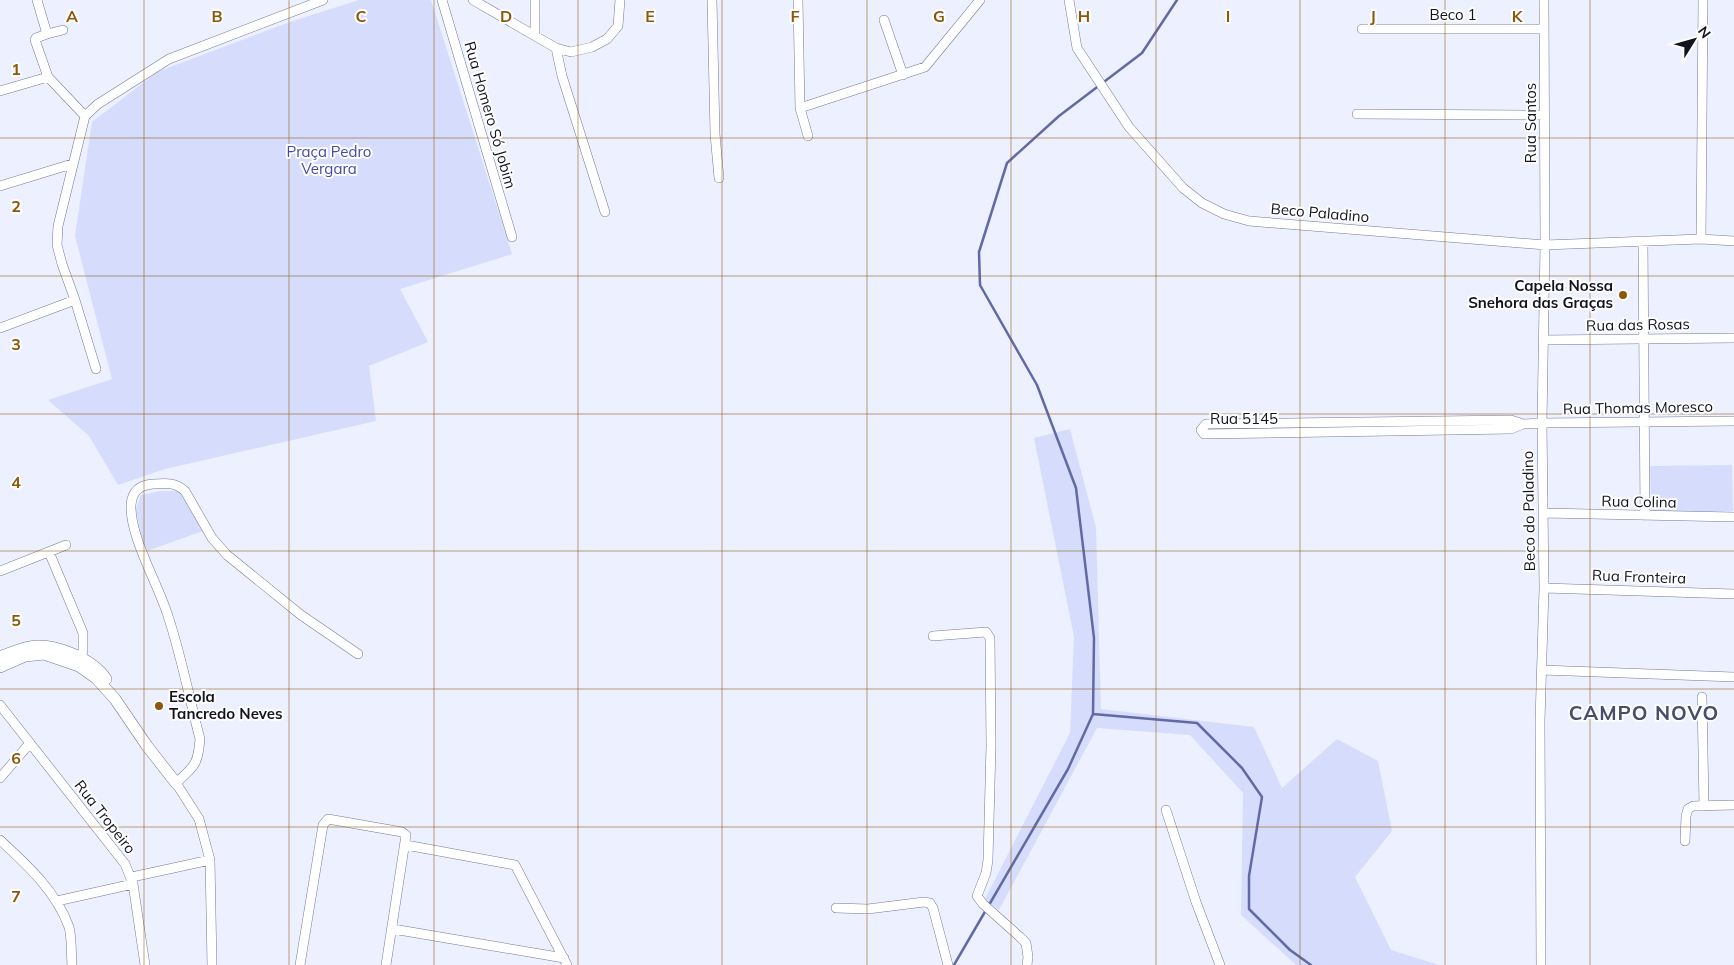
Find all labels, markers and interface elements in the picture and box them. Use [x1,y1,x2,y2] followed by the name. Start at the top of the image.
[1429,5,1477,24] street label: Beco 1
[66,6,78,26] text: A
[211,6,223,26] text: B
[356,6,367,26] text: C
[500,6,512,26] text: D
[645,6,655,26] text: E
[790,6,800,26] text: F
[933,6,945,26] text: G
[1078,6,1090,26] text: H
[1226,6,1230,26] text: I
[1370,6,1376,26] text: J
[1512,6,1524,26] text: K
[1669,15,1719,65] north arrow
[1694,23,1715,42] text: N
[460,39,521,191] street label: Rua Homero Só Jobim
[11,59,21,79] text: 1
[1521,83,1540,163] street label: Rua Santos
[287,142,371,178] park label: Praça Pedro Vergara
[11,196,21,216] text: 2
[1270,199,1370,226] street label: Beco Paladino
[1468,276,1613,312] place label: Capela Nossa Snehora das Graças
[1617,289,1629,301] marker: Capela Nossa Snehora das Graças
[1586,314,1690,335] street label: Rua das Rosas
[11,334,21,354] text: 3
[1563,397,1713,418] street label: Rua Thomas Moresco
[1210,409,1278,428] street label: Rua 5145
[1518,451,1539,571] street label: Beco do Paladino
[11,472,21,492] text: 4
[1601,491,1677,512] street label: Rua Colina
[1592,565,1686,588] street label: Rua Fronteira
[11,610,21,630] text: 5
[169,687,282,723] place label: Escola Tancredo Neves
[153,700,165,712] marker: Escola Tancredo Neves
[1569,700,1719,725] district label: CAMPO NOVO
[11,748,21,768] text: 6
[71,776,140,857] street label: Rua Tropeiro
[11,886,21,906] text: 7

